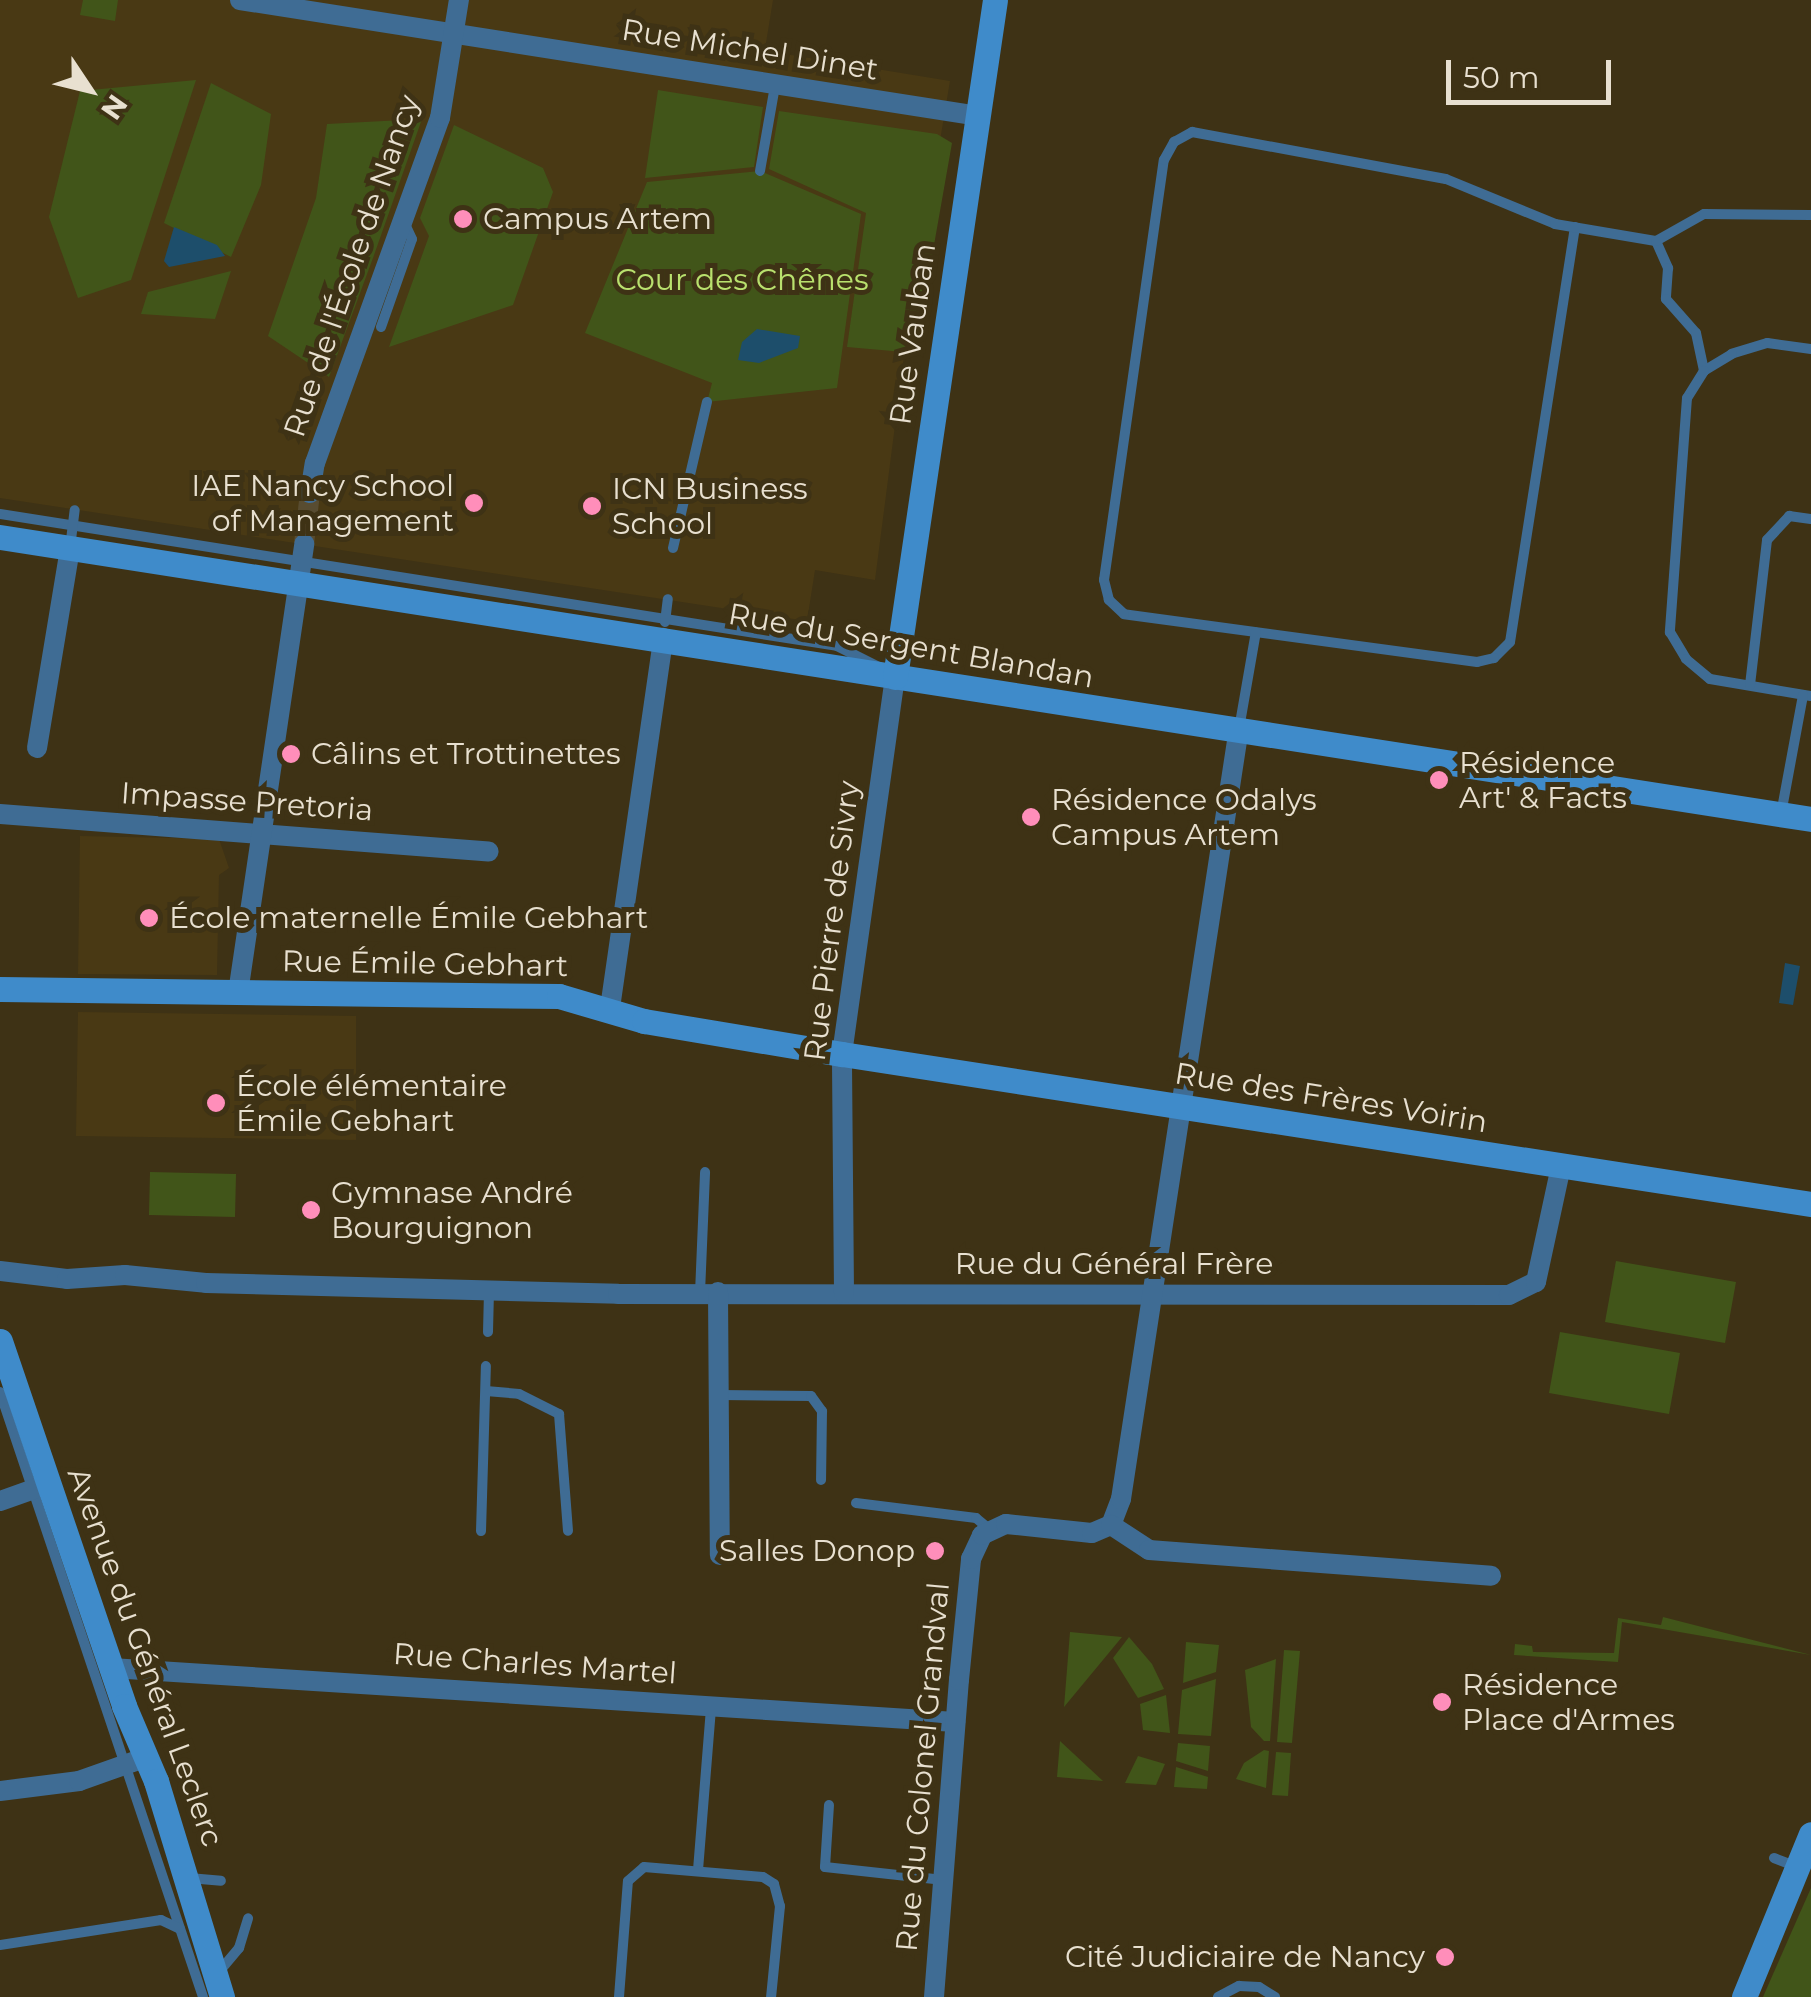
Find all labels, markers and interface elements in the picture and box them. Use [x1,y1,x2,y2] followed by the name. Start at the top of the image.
[619,12,881,88] street label: Rue Michel Dinet
[40,40,140,140] north arrow
[1451,40,1616,102] scale bar
[1463,59,1540,96] text: 50 m
[94,88,135,126] text: N
[276,90,428,442] street label: Rue de l'École de Nancy
[483,201,712,237] place label: Campus Artem
[452,208,474,230] marker: Campus Artem
[882,241,944,427] street label: Rue Vauban
[615,262,869,298] park label: Cour des Chênes
[191,468,454,538] place label: IAE Nancy School of Management
[612,471,808,542] place label: ICN Business School
[463,492,485,514] marker: IAE Nancy School of Management
[581,495,603,517] marker: ICN Business School
[725,596,1097,696] street label: Rue du Sergent Blandan
[311,736,621,772] place label: Câlins et Trottinettes
[280,743,302,765] marker: Câlins et Trottinettes
[1459,745,1627,816] place label: Résidence Art' & Facts
[1428,769,1450,791] marker: Résidence Art' & Facts
[120,775,374,829] street label: Impasse Pretoria
[797,779,867,1063] street label: Rue Pierre de Sivry
[1051,782,1317,852] place label: Résidence Odalys Campus Artem
[1020,806,1042,828] marker: Résidence Odalys Campus Artem
[169,900,648,936] place label: École maternelle Émile Gebhart
[138,907,160,929] marker: École maternelle Émile Gebhart
[282,944,568,984] street label: Rue Émile Gebhart
[1172,1056,1490,1140] street label: Rue des Frères Voirin
[236,1068,507,1138] place label: École élémentaire Émile Gebhart
[205,1092,227,1114] marker: École élémentaire Émile Gebhart
[331,1175,573,1246] place label: Gymnase André Bourguignon
[300,1199,322,1221] marker: Gymnase André Bourguignon
[955,1246,1273,1282] street label: Rue du Général Frère
[60,1463,230,1851] street label: Avenue du Général Leclerc
[719,1533,915,1569] place label: Salles Donop
[924,1540,946,1562] marker: Salles Donop
[889,1581,957,1953] street label: Rue du Colonel Grandval
[392,1636,678,1692] street label: Rue Charles Martel
[1462,1667,1675,1738] place label: Résidence Place d'Armes
[1431,1691,1453,1713] marker: Résidence Place d'Armes
[1065,1939,1425,1975] place label: Cité Judiciaire de Nancy
[1434,1946,1456,1968] marker: Cité Judiciaire de Nancy

